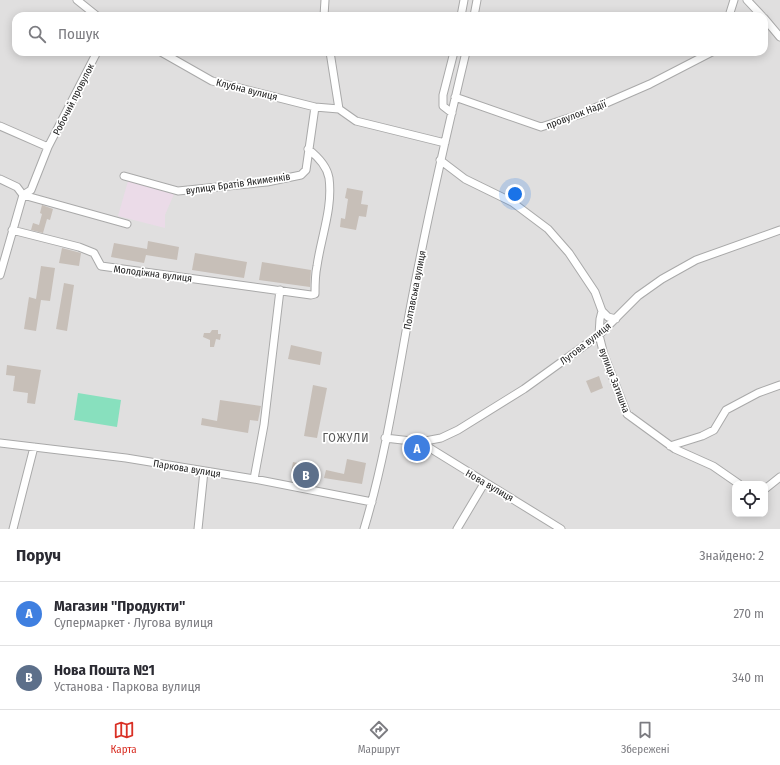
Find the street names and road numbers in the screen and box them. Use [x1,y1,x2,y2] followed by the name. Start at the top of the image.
[51,61,97,137] street label: Робочий провулок
[215,77,279,103] street label: Клубна вулиця
[544,97,609,132] street label: провулок Надії
[185,170,291,197] street label: вулиця Братів Якименків
[401,249,429,331] street label: Полтавська вулиця
[113,262,193,285] street label: Молодіжна вулиця
[558,320,614,367] street label: Лугова вулиця
[596,346,632,415] street label: вулиця Затишна
[152,458,222,480] street label: Паркова вулиця
[463,467,516,504] street label: Нова вулиця

